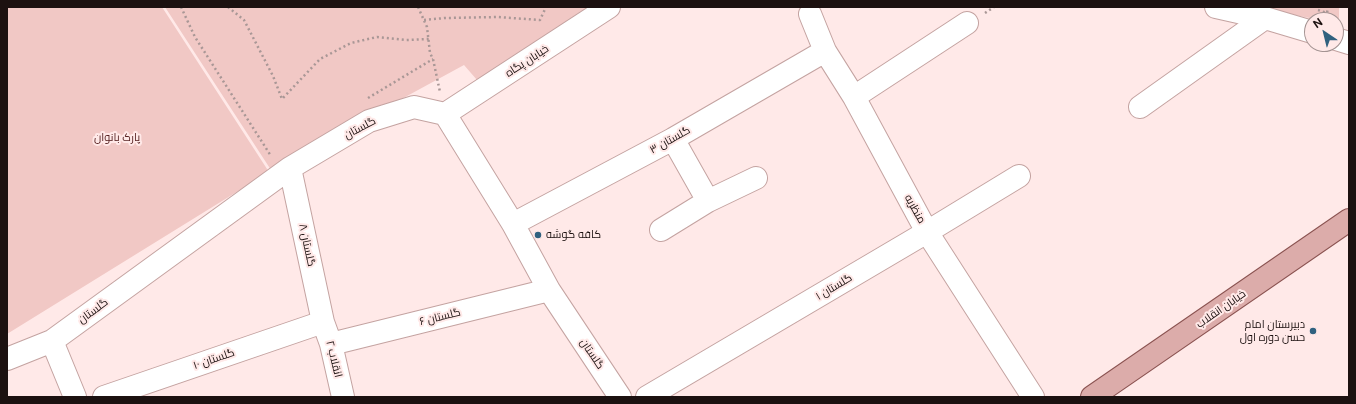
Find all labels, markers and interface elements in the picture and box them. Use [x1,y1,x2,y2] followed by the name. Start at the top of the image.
[1304,12,1344,52] north arrow
[1311,16,1325,30] text: N
[503,42,551,80] street label: خیابان پگاه
[342,114,378,142] street label: گلستان
[647,124,693,156] street label: گلستان ۳
[94,131,140,145] park label: پارک بانوان
[902,192,928,226] street label: منظریه
[296,222,318,268] street label: گلستان ۸
[546,228,601,242] place label: کافه گوشه
[533,230,543,240] marker: کافه گوشه
[813,271,855,303] street label: گلستان ۱
[1194,287,1248,331] street label: خیابان انقلاب
[75,296,111,326] street label: گلستان
[418,306,462,328] street label: گلستان ۶
[1240,318,1305,344] place label: دبیرستان امام حسن دوره اول
[1308,326,1318,336] marker: دبیرستان امام حسن دوره اول
[577,336,607,372] street label: گلستان
[323,339,345,379] street label: انقلاب ۲
[192,346,236,372] street label: گلستان ۱۰

